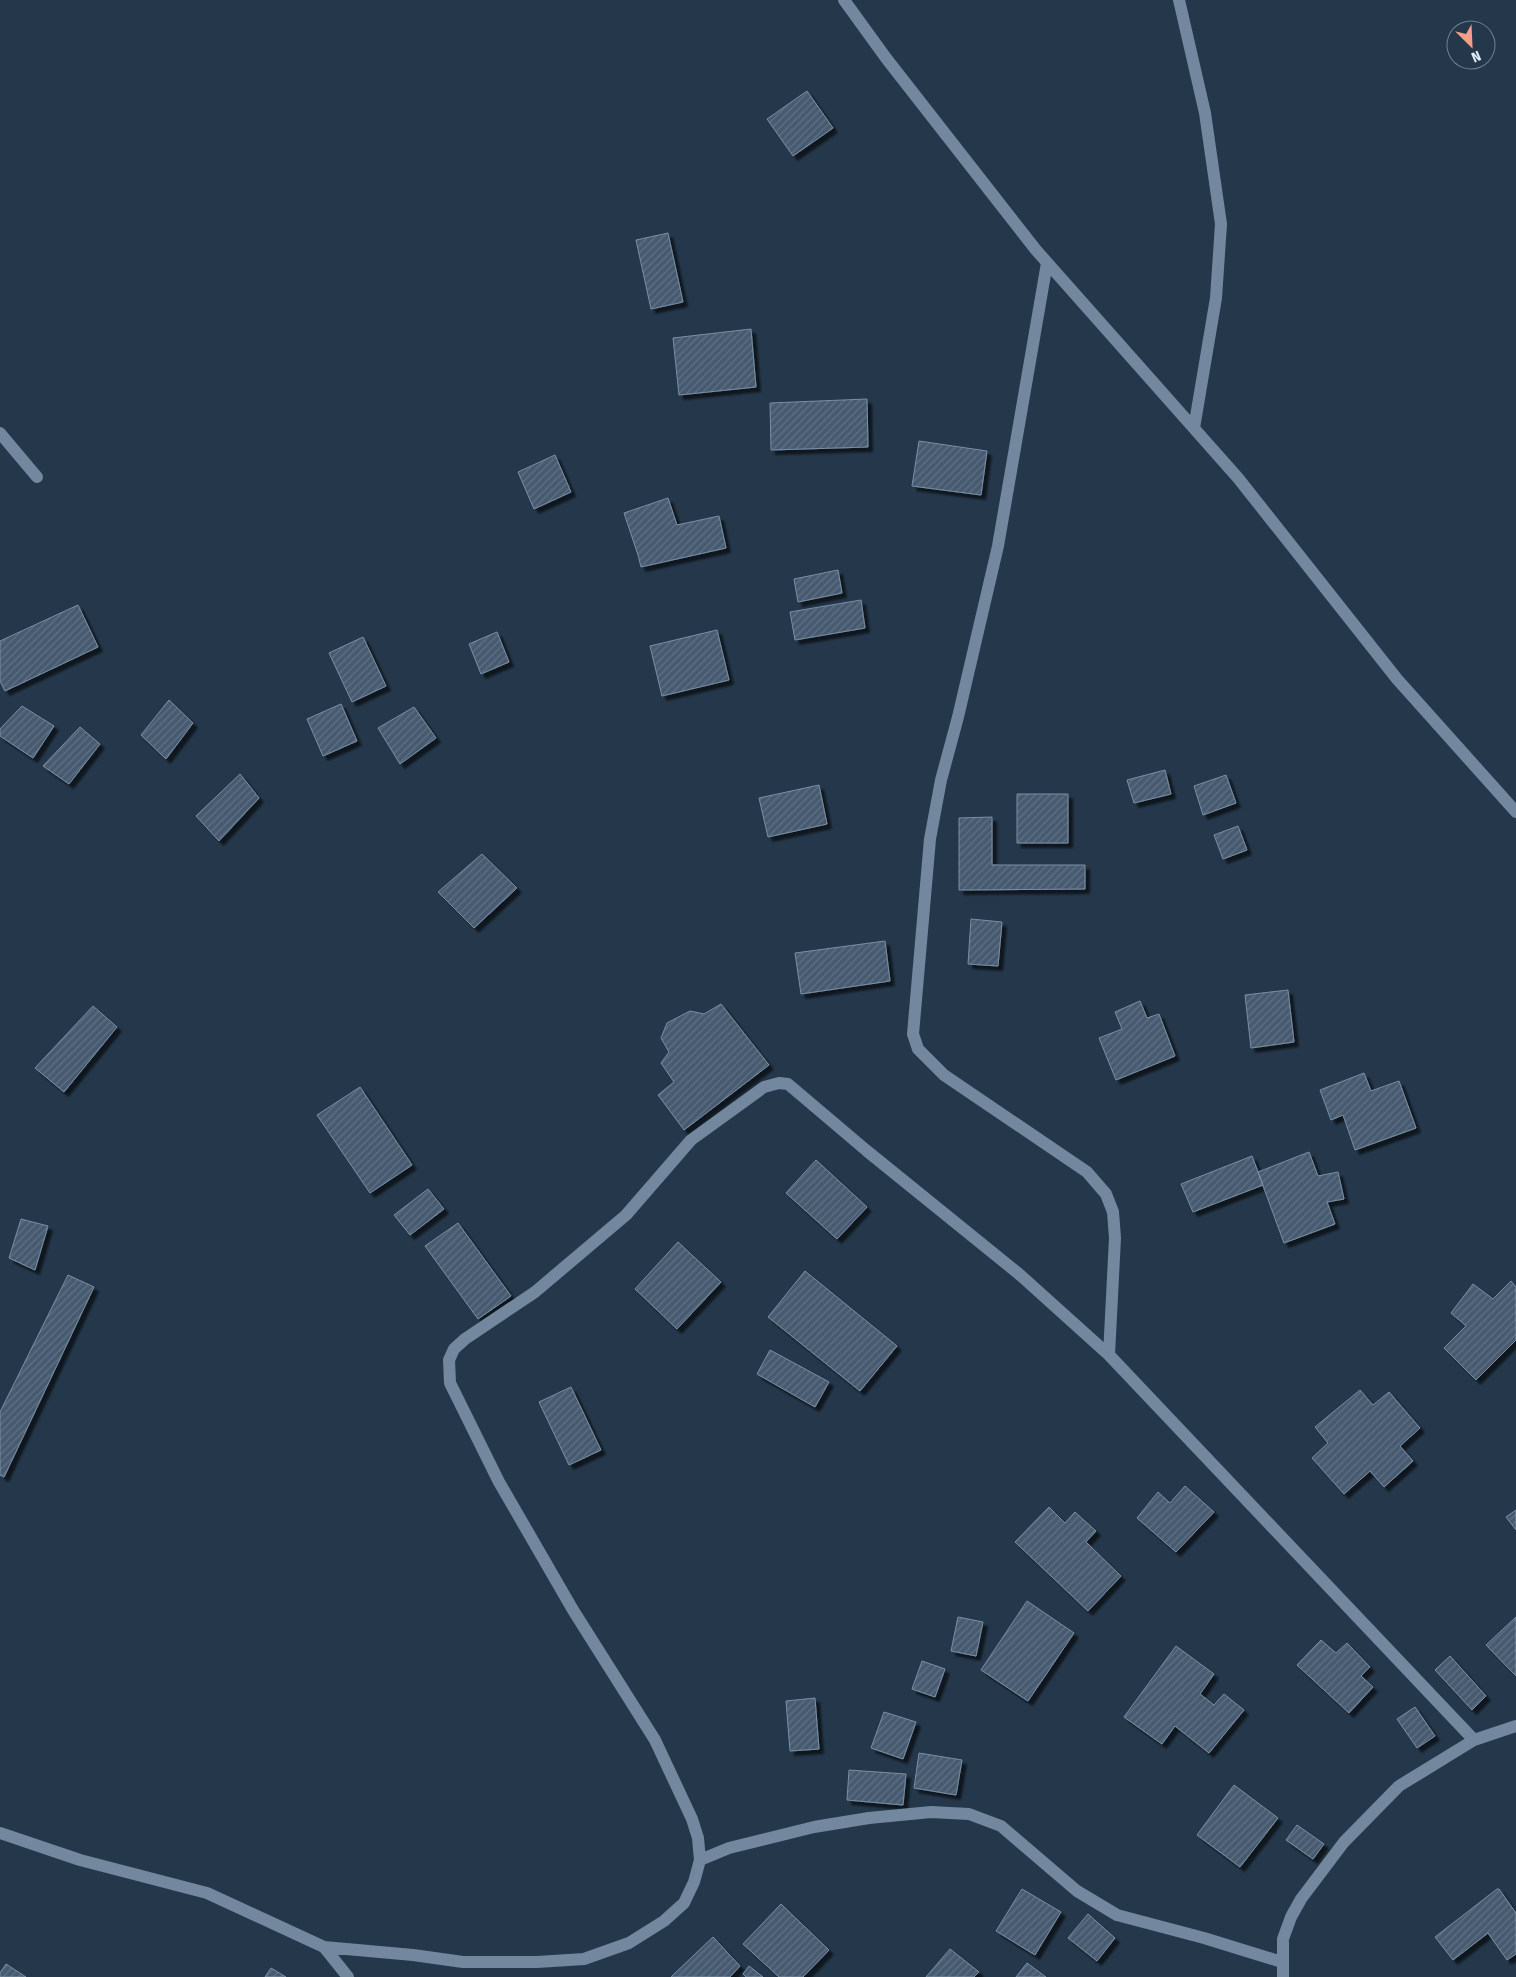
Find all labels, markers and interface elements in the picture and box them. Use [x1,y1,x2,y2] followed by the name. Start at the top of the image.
[1446,20,1496,70] north arrow
[1469,47,1483,66] text: N

